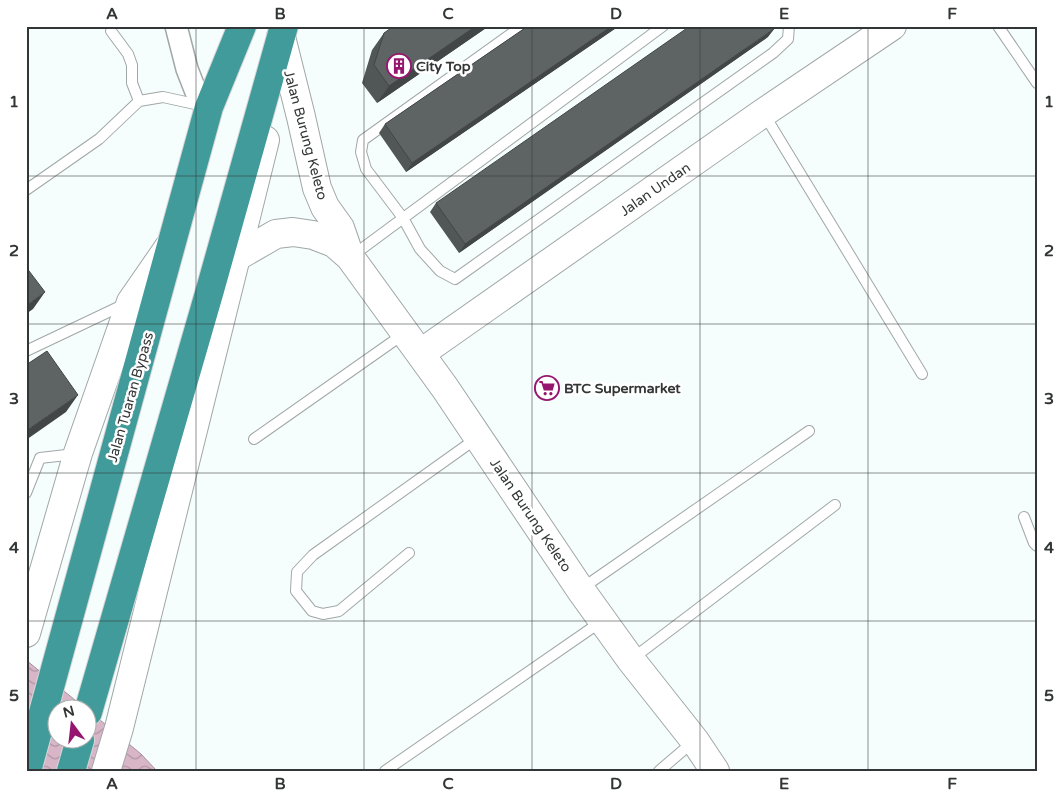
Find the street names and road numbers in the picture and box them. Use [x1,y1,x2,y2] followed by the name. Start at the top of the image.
[280,68,331,202] street label: Jalan Burung Keleto
[617,159,694,220] street label: Jalan Undan
[104,330,157,464] street label: Jalan Tuaran Bypass
[486,455,575,575] street label: Jalan Burung Keleto

